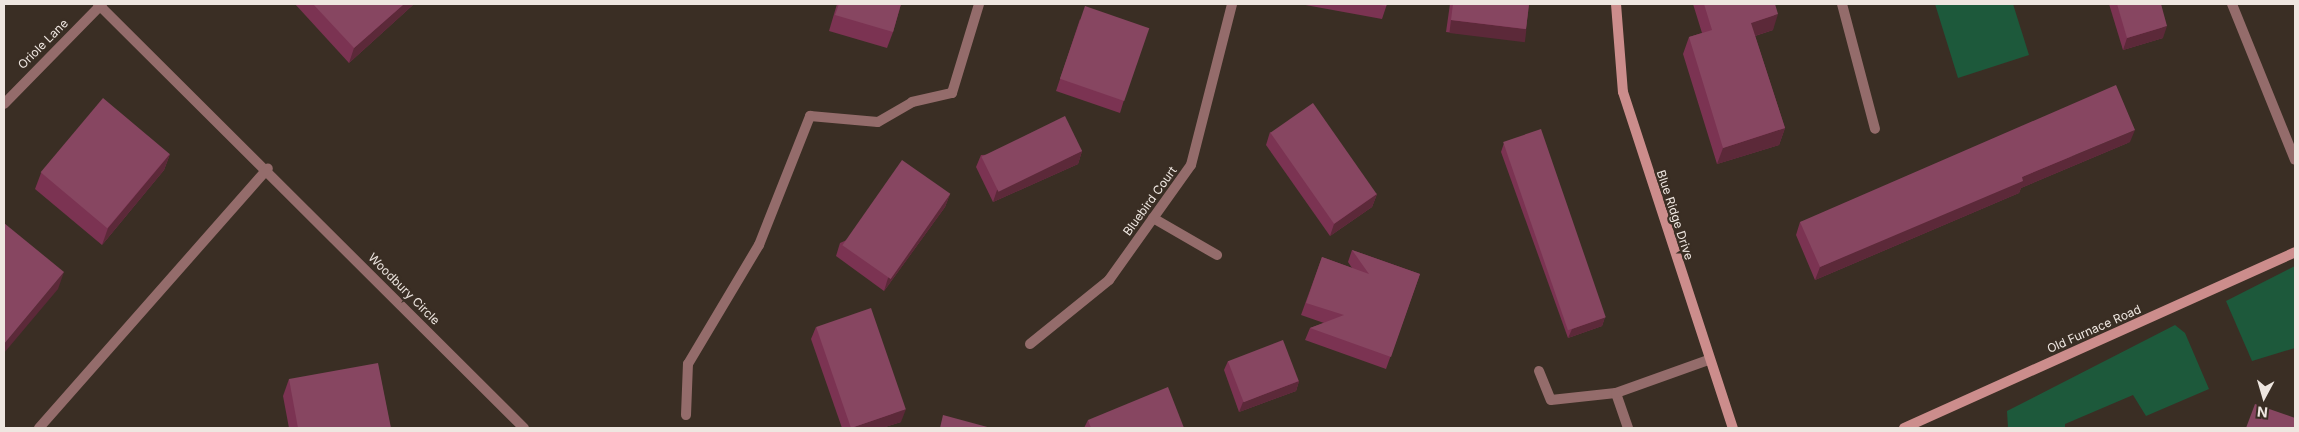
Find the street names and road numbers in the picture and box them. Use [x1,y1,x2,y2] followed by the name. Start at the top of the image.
[15,16,71,72] street label: Oriole Lane
[1120,164,1180,238] street label: Bluebird Court
[1654,168,1696,262] street label: Blue Ridge Drive
[365,250,443,328] street label: Woodbury Circle
[2045,302,2143,356] street label: Old Furnace Road

